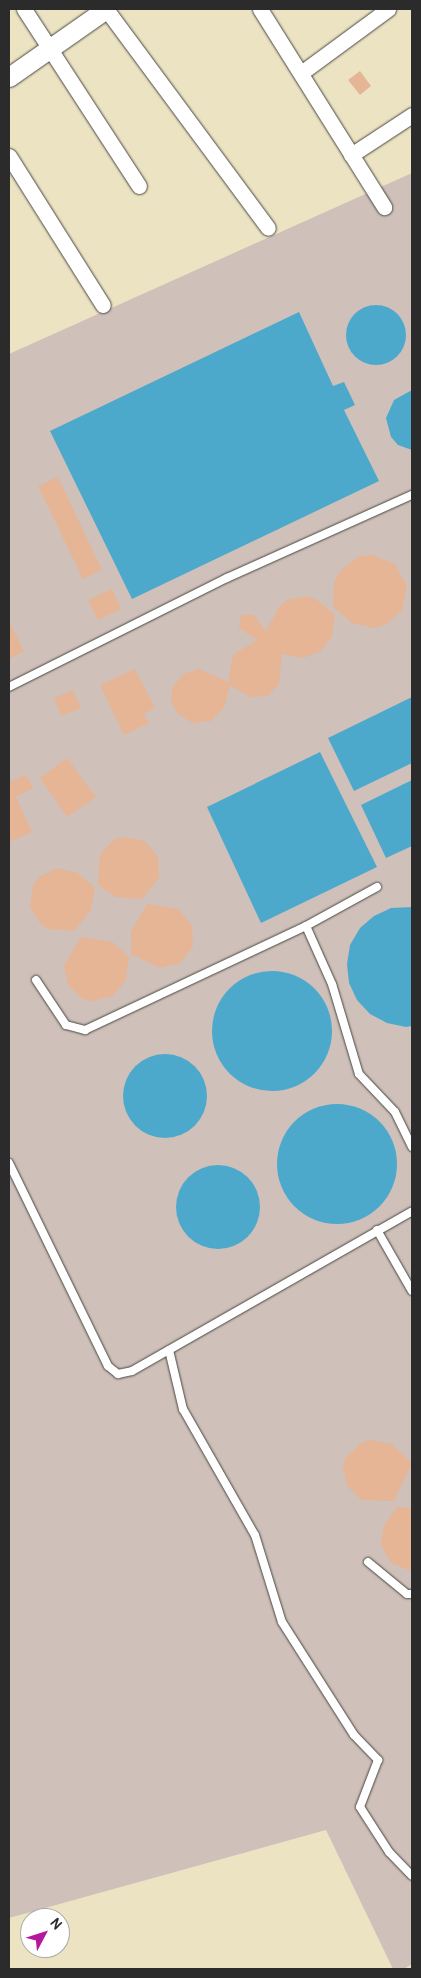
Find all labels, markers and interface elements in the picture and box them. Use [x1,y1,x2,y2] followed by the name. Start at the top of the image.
[20,1908,70,1958] north arrow
[47,1915,66,1933] text: N

